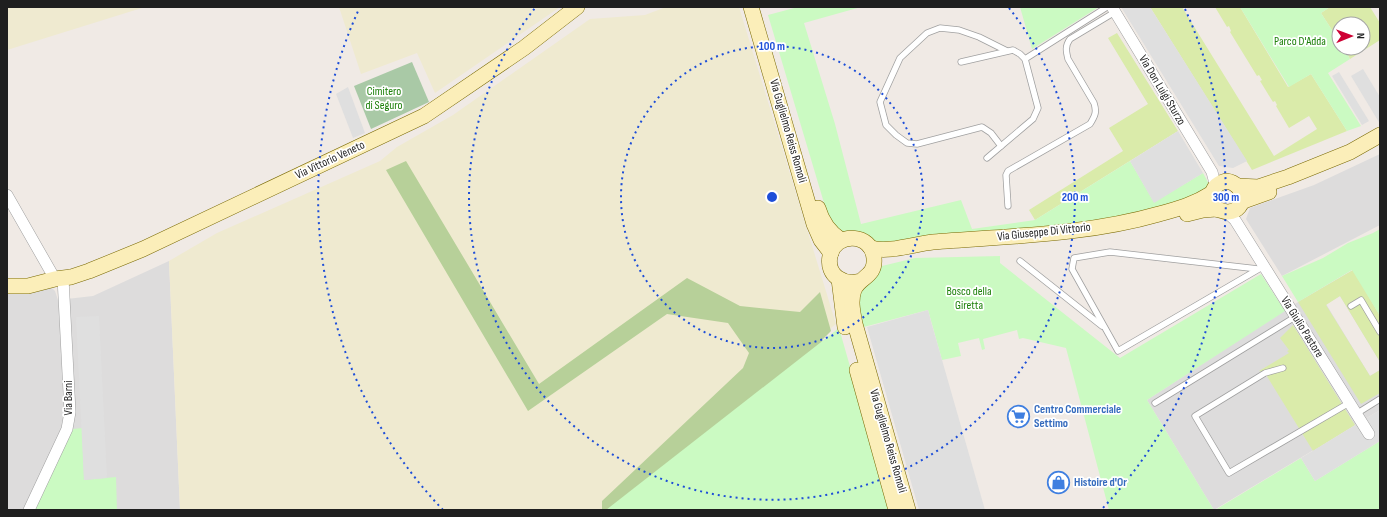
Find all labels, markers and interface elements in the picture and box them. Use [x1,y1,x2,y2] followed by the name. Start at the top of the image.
[1331,16,1371,56] north arrow
[1354,33,1367,39] text: N
[1274,34,1326,49] park label: Parco D'Adda
[759,39,785,54] text: 100 m
[1135,52,1189,128] street label: Via Don Luigi Sturzo
[766,78,810,184] street label: Via Guglielmo Reiss Romoli
[365,84,403,113] park label: Cimitero di Seguro
[293,137,367,183] street label: Via Vittorio Veneto
[765,190,779,204] centre of rings
[1062,190,1088,205] text: 200 m
[1213,190,1239,205] text: 300 m
[997,220,1091,244] street label: Via Giuseppe Di Vittorio
[946,284,992,313] park label: Bosco della Giretta
[1277,294,1327,361] street label: Via Giulio Pastore
[61,381,76,415] street label: Via Barni
[866,388,910,494] street label: Via Guglielmo Reiss Romoli
[1034,402,1121,431] place label: Centro Commerciale Settimo
[1006,403,1032,429] supermarket icon: Centro Commerciale Settimo
[1046,469,1072,495] shop icon: Histoire d'Or
[1074,475,1127,490] place label: Histoire d'Or

